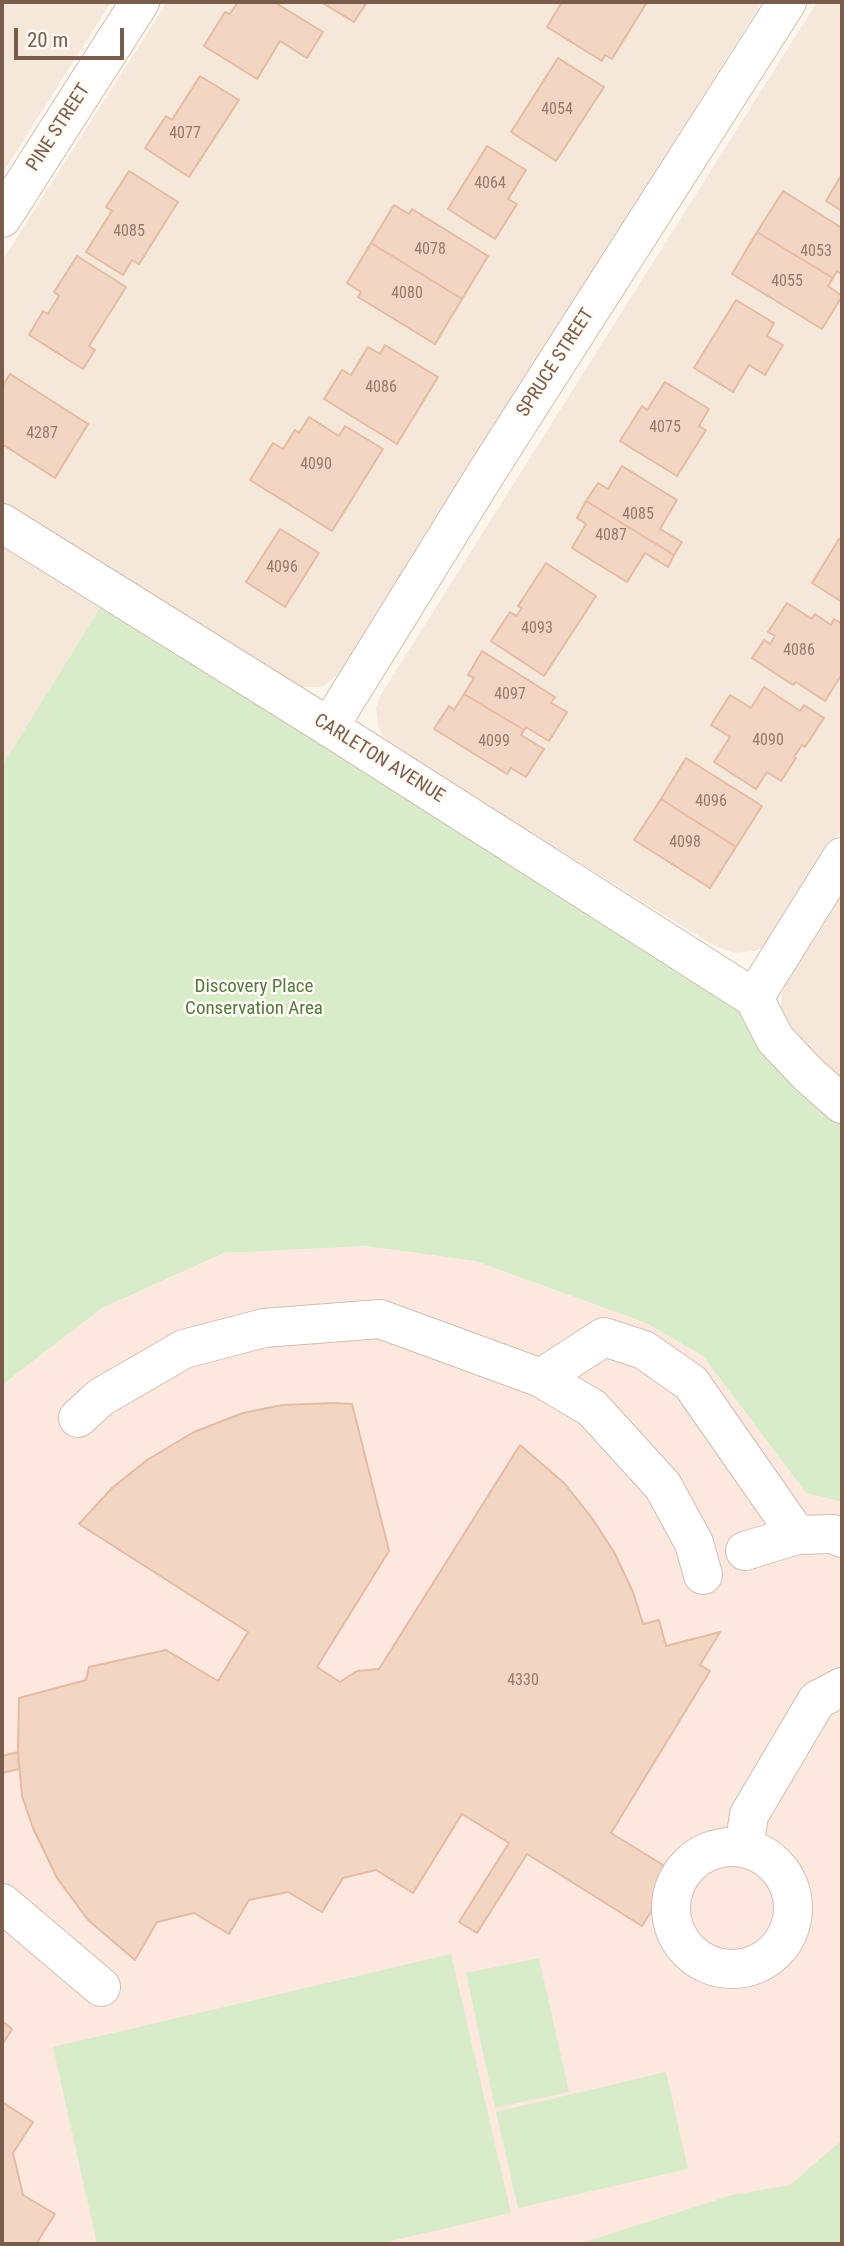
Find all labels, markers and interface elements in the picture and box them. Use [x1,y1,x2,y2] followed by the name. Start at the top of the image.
[18,14,128,58] scale bar
[27,28,68,52] text: 20 m
[22,80,96,176] street label: PINE STREET
[541,100,573,120] house number: 4054
[169,124,201,144] house number: 4077
[474,174,506,194] house number: 4064
[113,222,145,242] house number: 4085
[414,240,446,260] house number: 4078
[800,242,832,262] house number: 4053
[771,272,803,292] house number: 4055
[391,284,423,304] house number: 4080
[513,305,599,421] street label: SPRUCE STREET
[365,378,397,398] house number: 4086
[649,418,681,438] house number: 4075
[26,424,58,444] house number: 4287
[300,455,332,475] house number: 4090
[622,505,654,525] house number: 4085
[595,526,627,546] house number: 4087
[266,558,298,578] house number: 4096
[521,619,553,639] house number: 4093
[783,641,815,661] house number: 4086
[494,685,526,705] house number: 4097
[309,710,449,808] street label: CARLETON AVENUE
[752,731,784,751] house number: 4090
[478,732,510,752] house number: 4099
[695,792,727,812] house number: 4096
[669,833,701,853] house number: 4098
[185,976,323,1020] park label: Discovery Place Conservation Area
[507,1671,539,1691] house number: 4330

